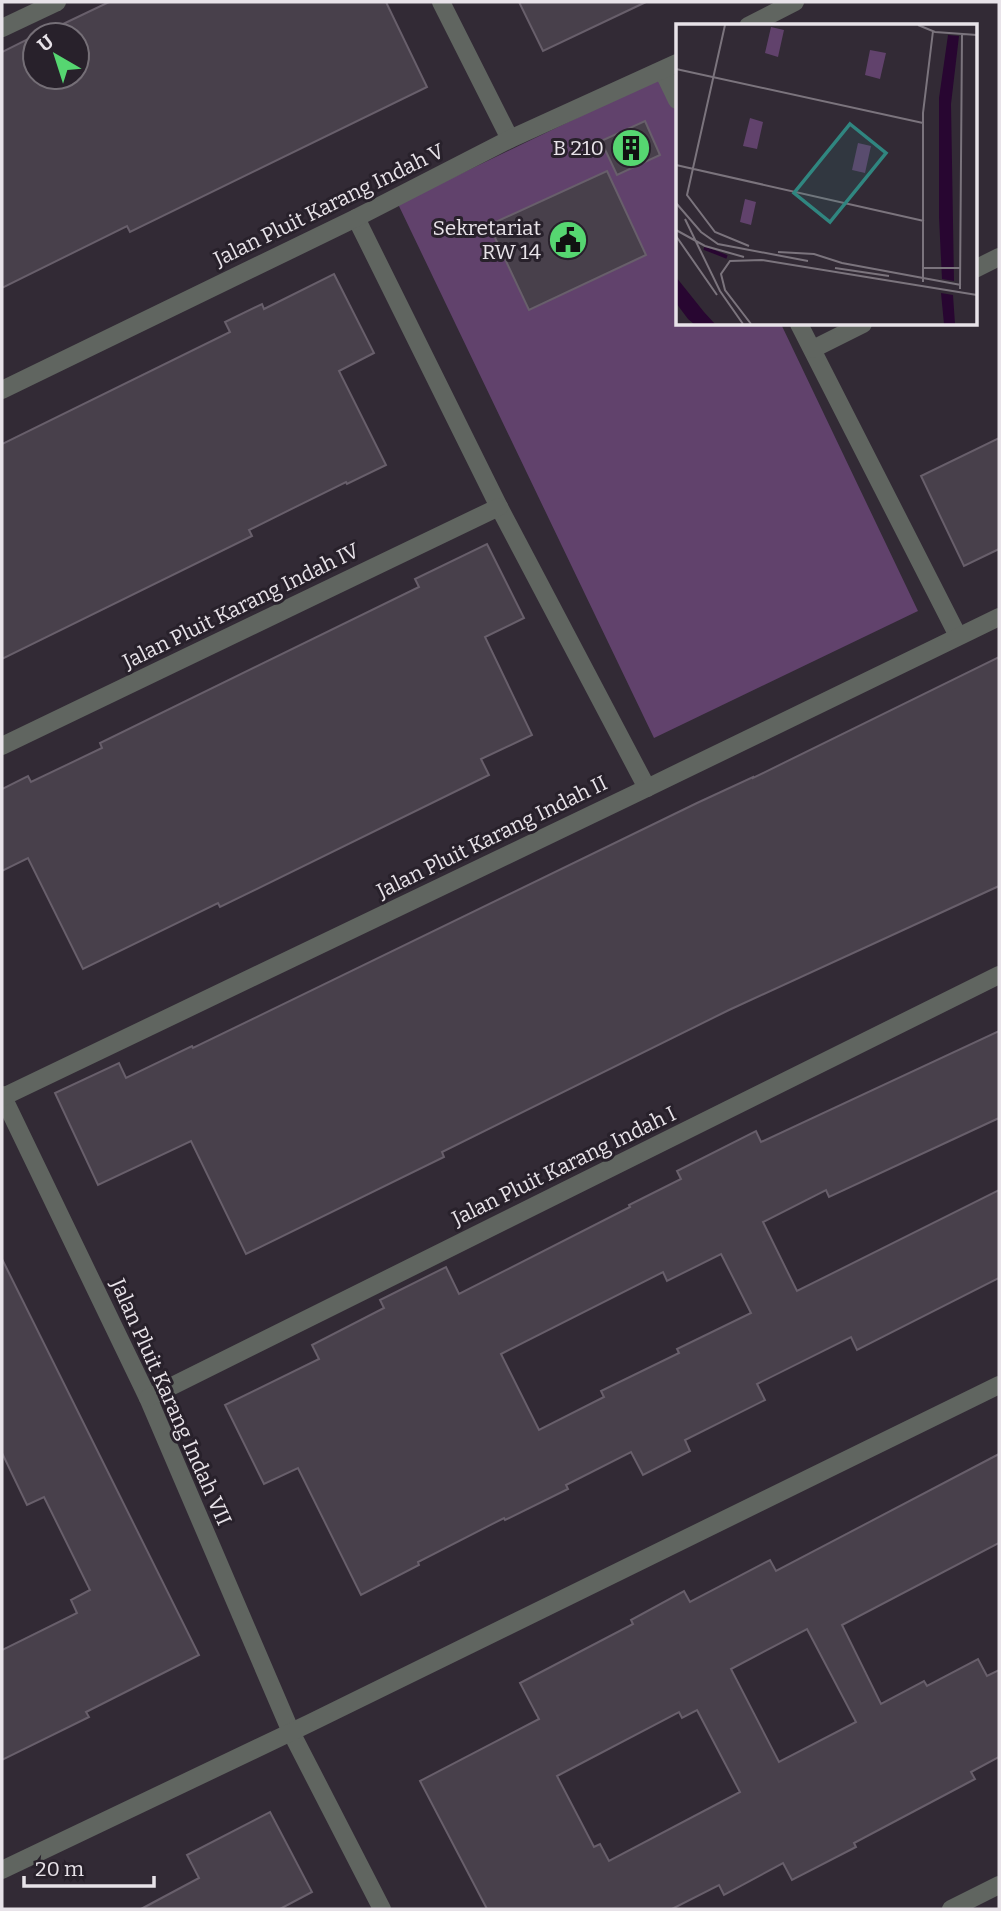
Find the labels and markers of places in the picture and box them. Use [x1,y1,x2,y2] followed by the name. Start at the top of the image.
[610,127,652,169] building icon: B 210
[553,135,604,161] place label: B 210
[432,215,541,265] place label: Sekretariat RW 14
[547,219,589,261] public building icon: Sekretariat RW 14

